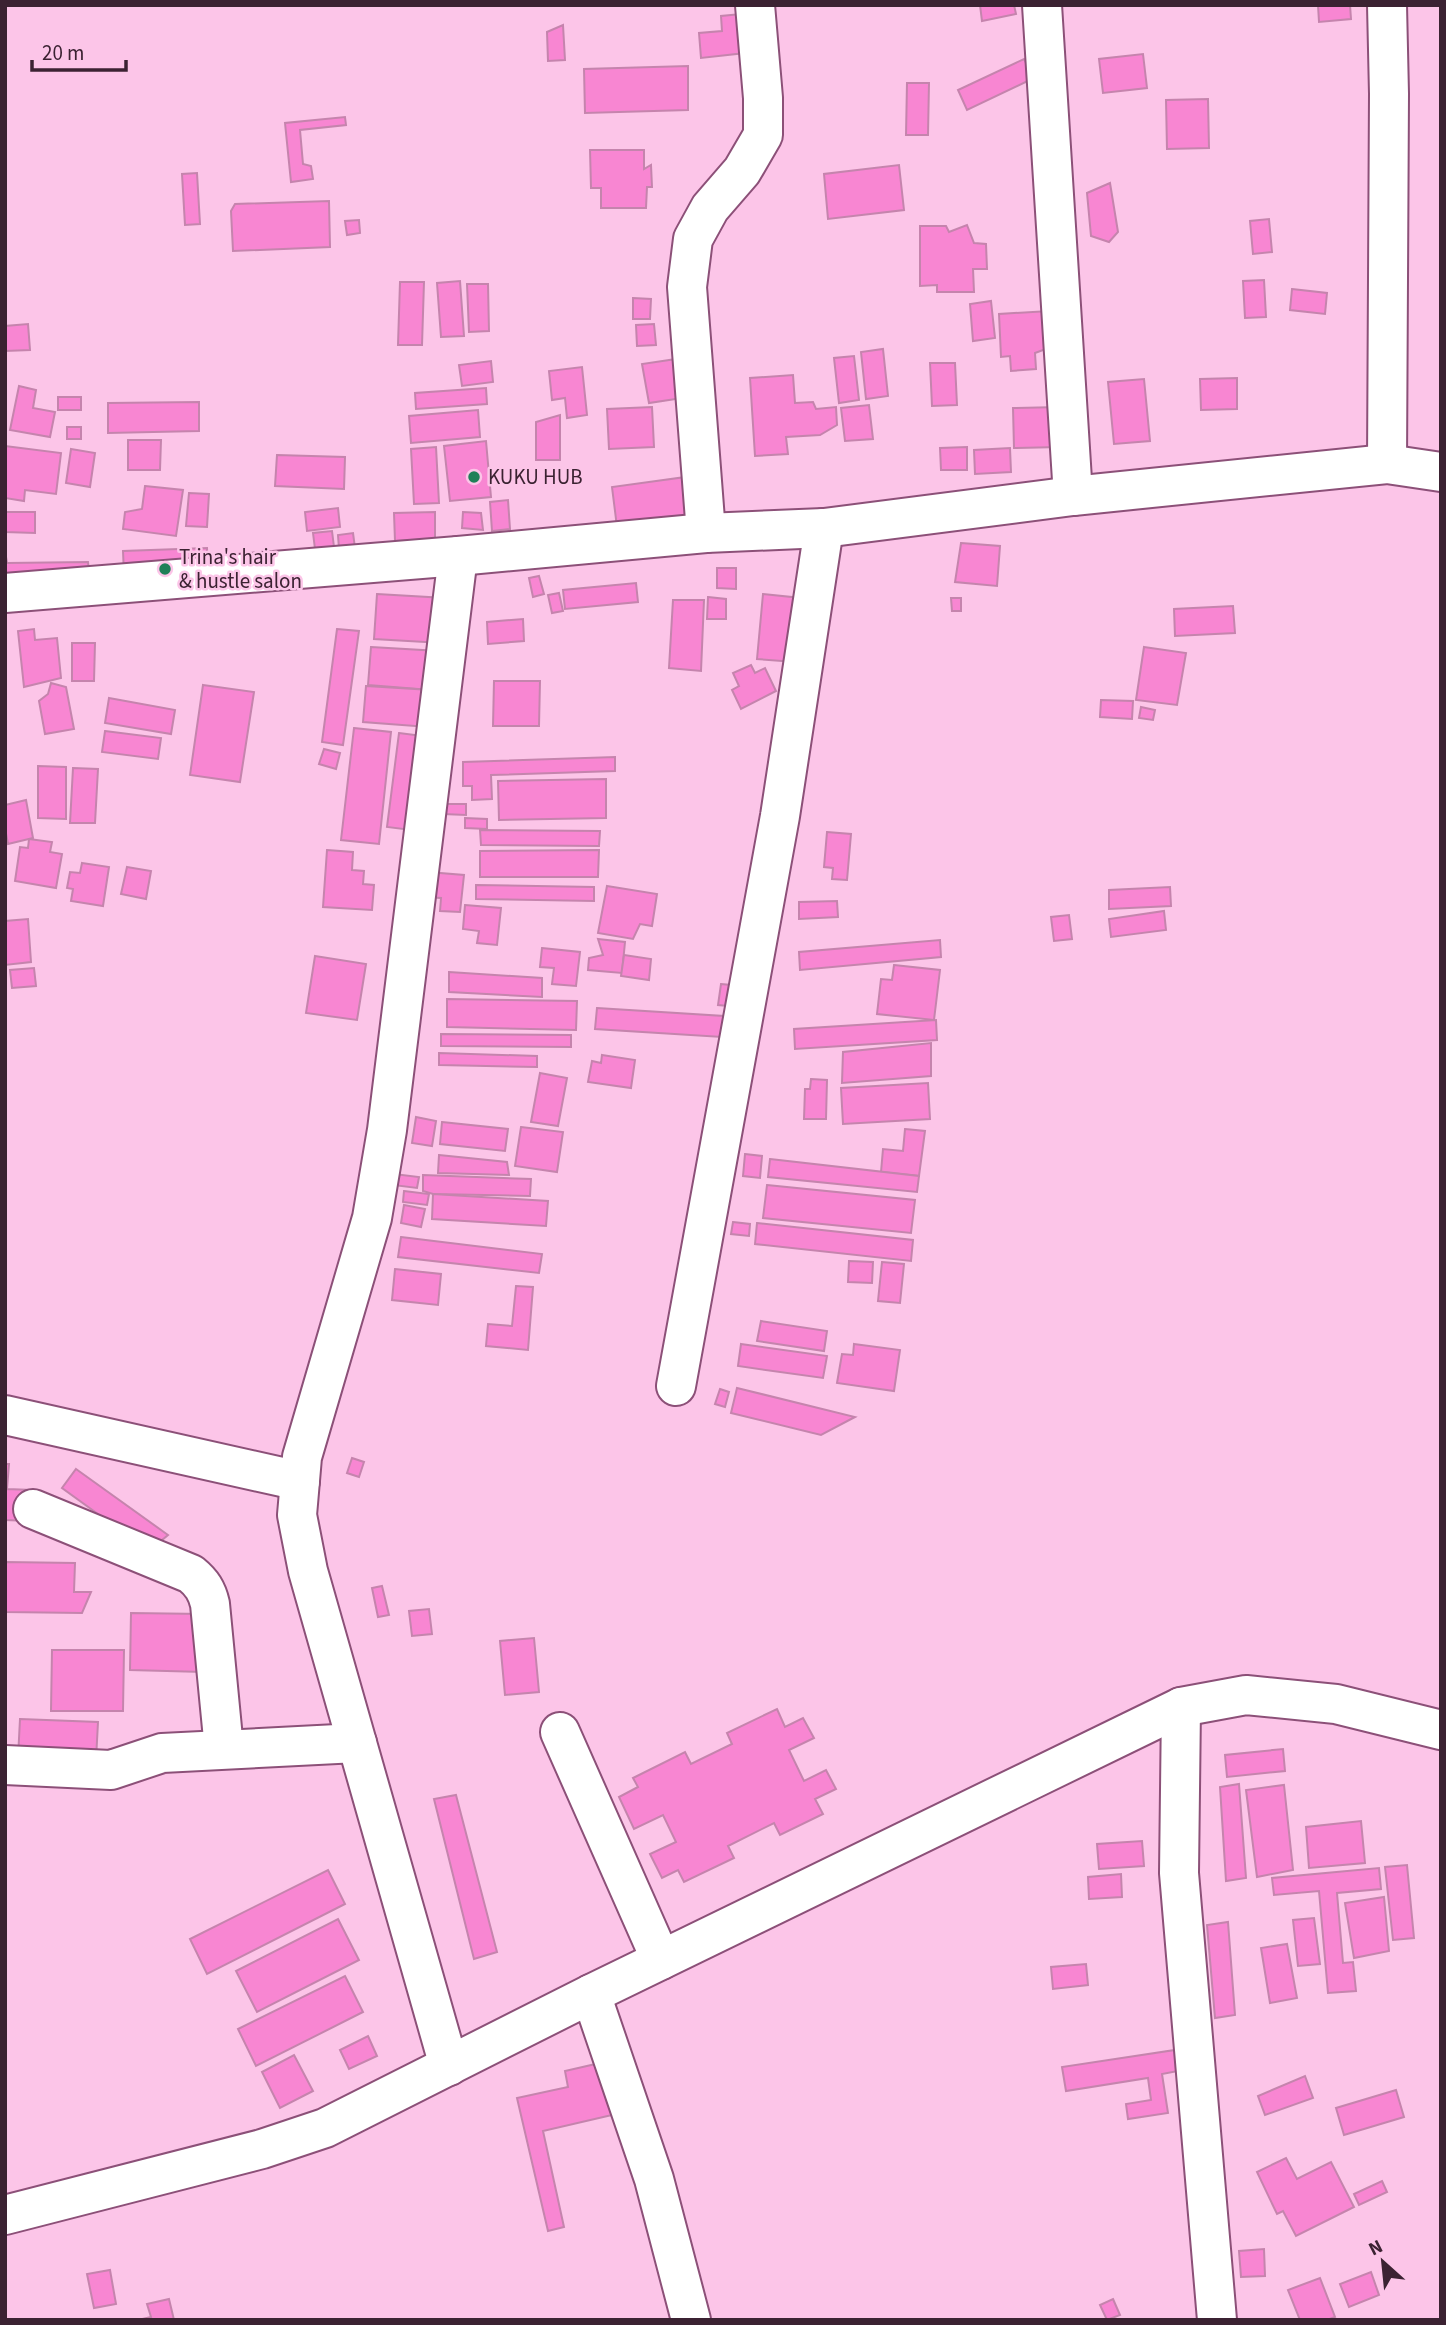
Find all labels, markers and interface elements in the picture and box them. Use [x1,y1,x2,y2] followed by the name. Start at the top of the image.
[32,28,126,72] scale bar
[42,38,84,68] text: 20 m
[488,462,583,492] place label: KUKU HUB
[466,469,482,485] marker: KUKU HUB
[179,542,302,596] place label: Trina's hair & hustle salon
[157,561,173,577] marker: Trina's hair & hustle salon
[1348,2227,1418,2297] north arrow
[1364,2233,1388,2263] text: N

